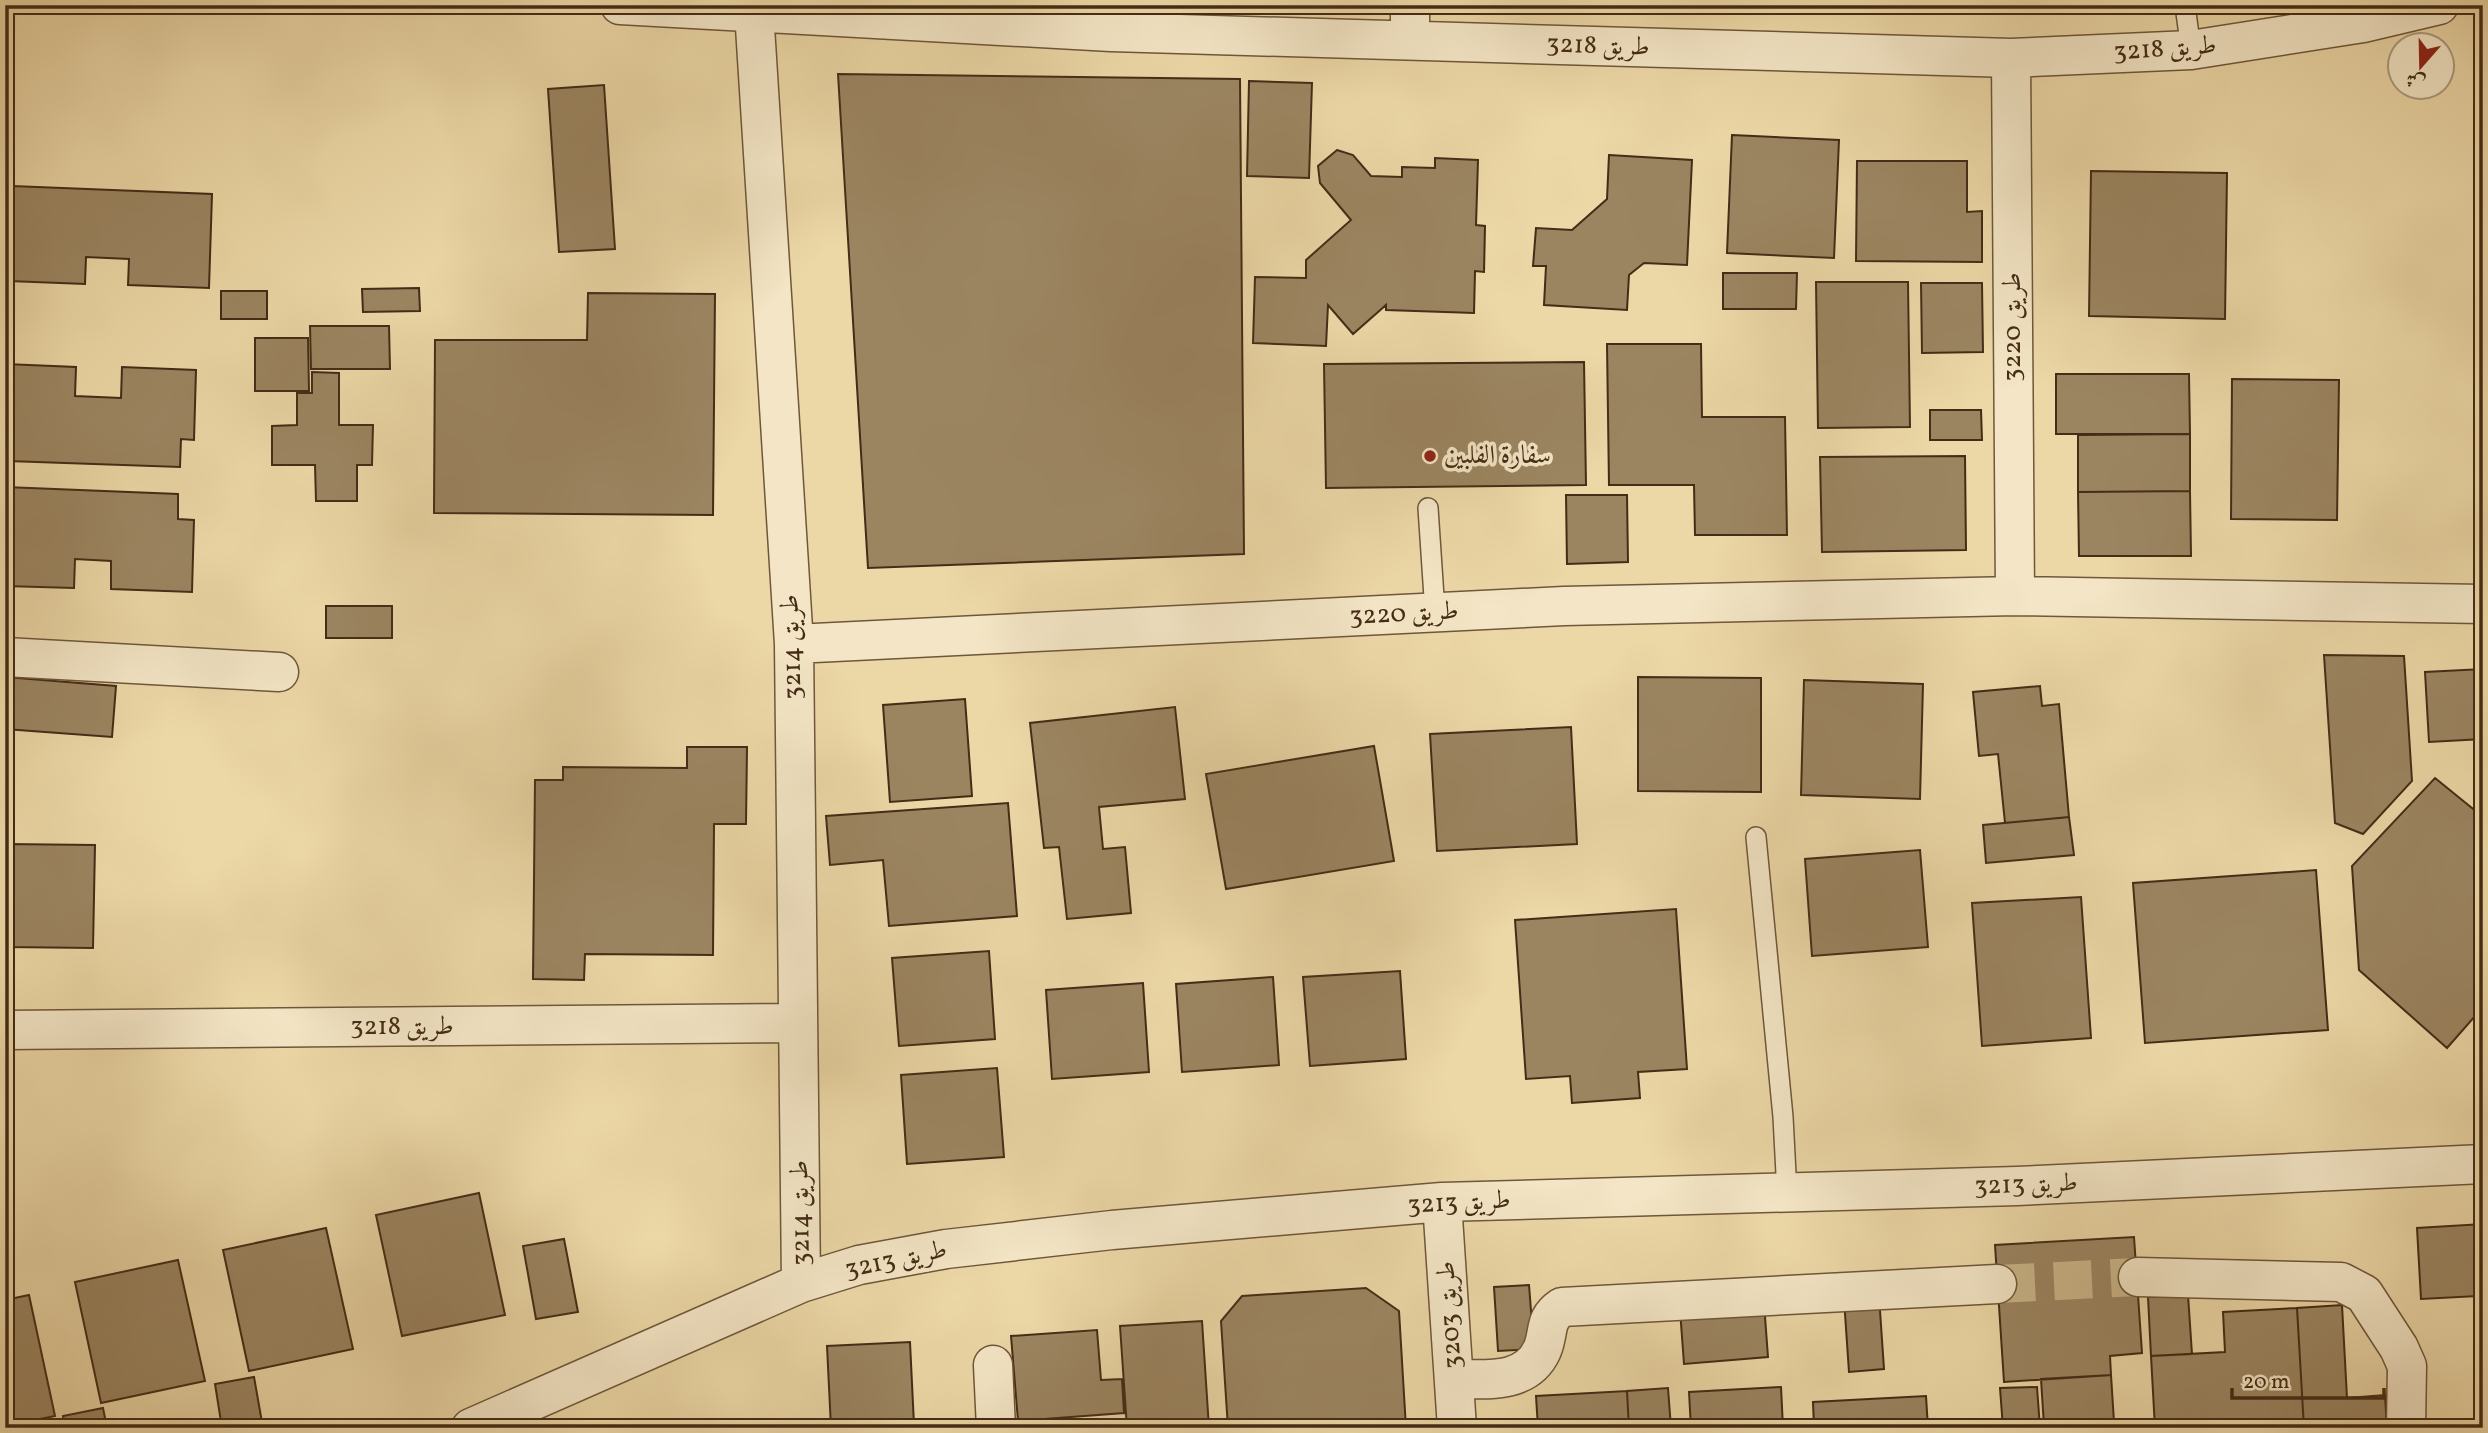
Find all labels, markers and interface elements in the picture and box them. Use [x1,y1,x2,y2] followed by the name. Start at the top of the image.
[1546,26,1650,66] street label: طريق 3218
[2112,27,2218,71] street label: طريق 3218
[2386,32,2456,102] north arrow
[2403,65,2429,96] text: ش
[1995,272,2031,382] street label: طريق 3220
[1444,438,1551,474] place label: سفارة الفلبين
[1422,448,1438,464] marker: سفارة الفلبين
[1348,593,1460,635] street label: طريق 3220
[772,594,812,700] street label: طريق 3214
[350,1009,454,1045] street label: طريق 3218
[782,1160,820,1266] street label: طريق 3214
[1974,1165,2078,1205] street label: طريق 3213
[1406,1182,1512,1224] street label: طريق 3213
[842,1232,950,1288] street label: طريق 3213
[1428,1260,1472,1370] street label: طريق 3203
[2232,1356,2385,1400] scale bar
[2243,1368,2289,1397] text: 20 m

